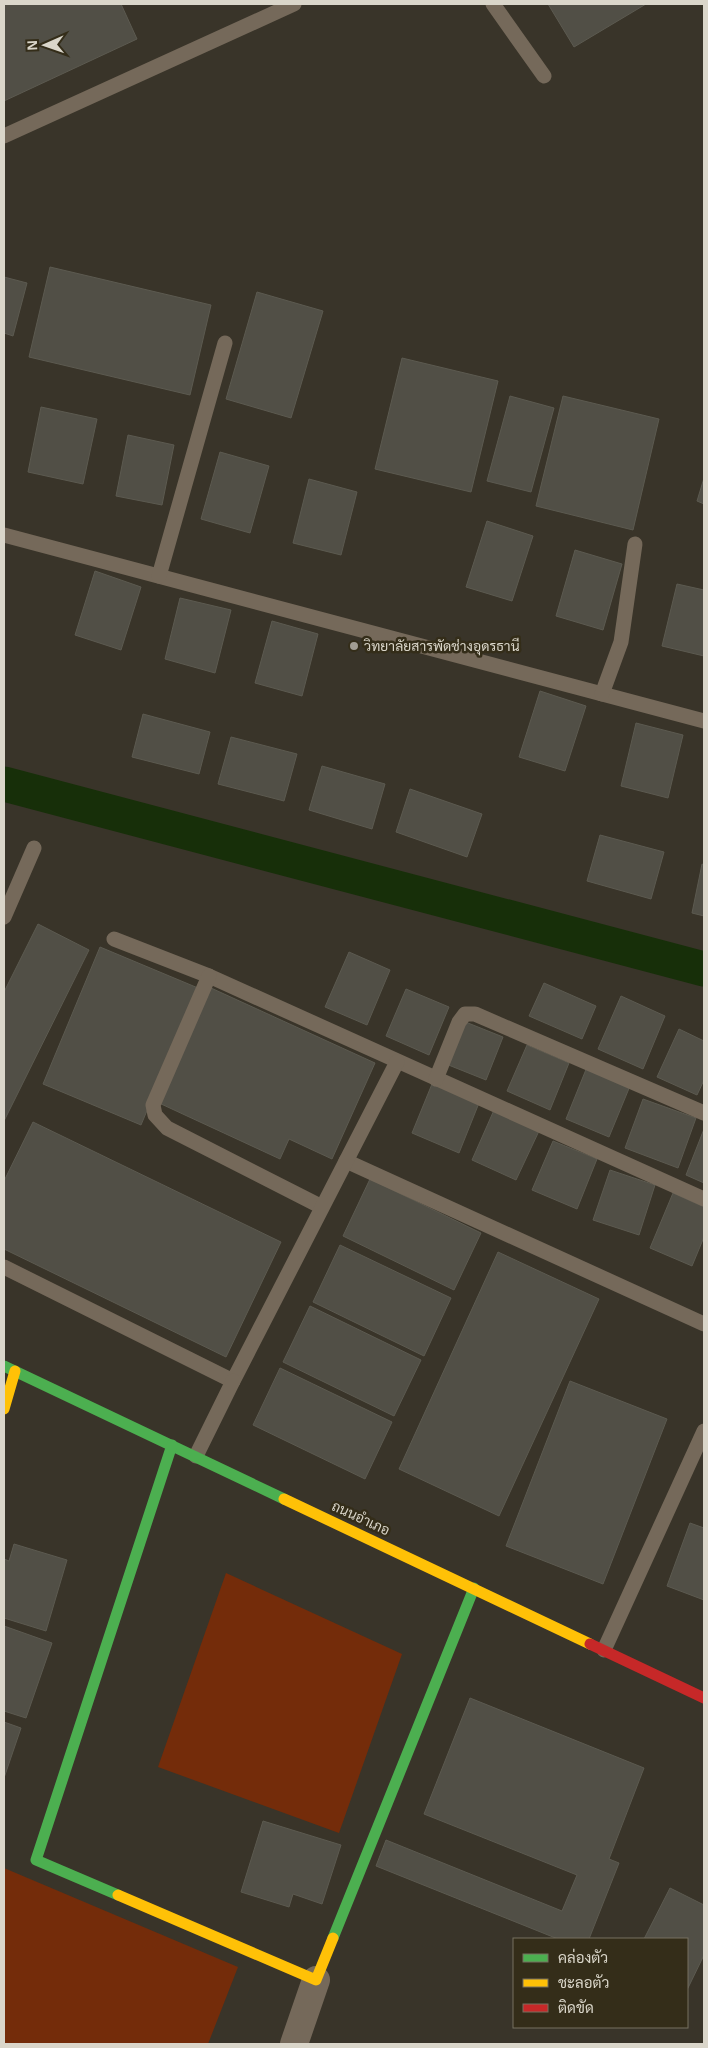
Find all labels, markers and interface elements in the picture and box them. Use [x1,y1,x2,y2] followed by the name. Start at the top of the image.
[20,20,70,70] north arrow
[24,40,40,51] text: N
[363,637,520,656] place label: วิทยาลัยสารพัดช่างอุดรธานี
[348,640,360,652] marker: วิทยาลัยสารพัดช่างอุดรธานี
[329,1498,393,1538] street label: ถนนอำเภอ
[513,1938,688,2028] legend
[558,1948,608,1966] text: คล่องตัว
[558,1974,609,1991] text: ชะลอตัว
[558,1999,594,2016] text: ติดขัด

